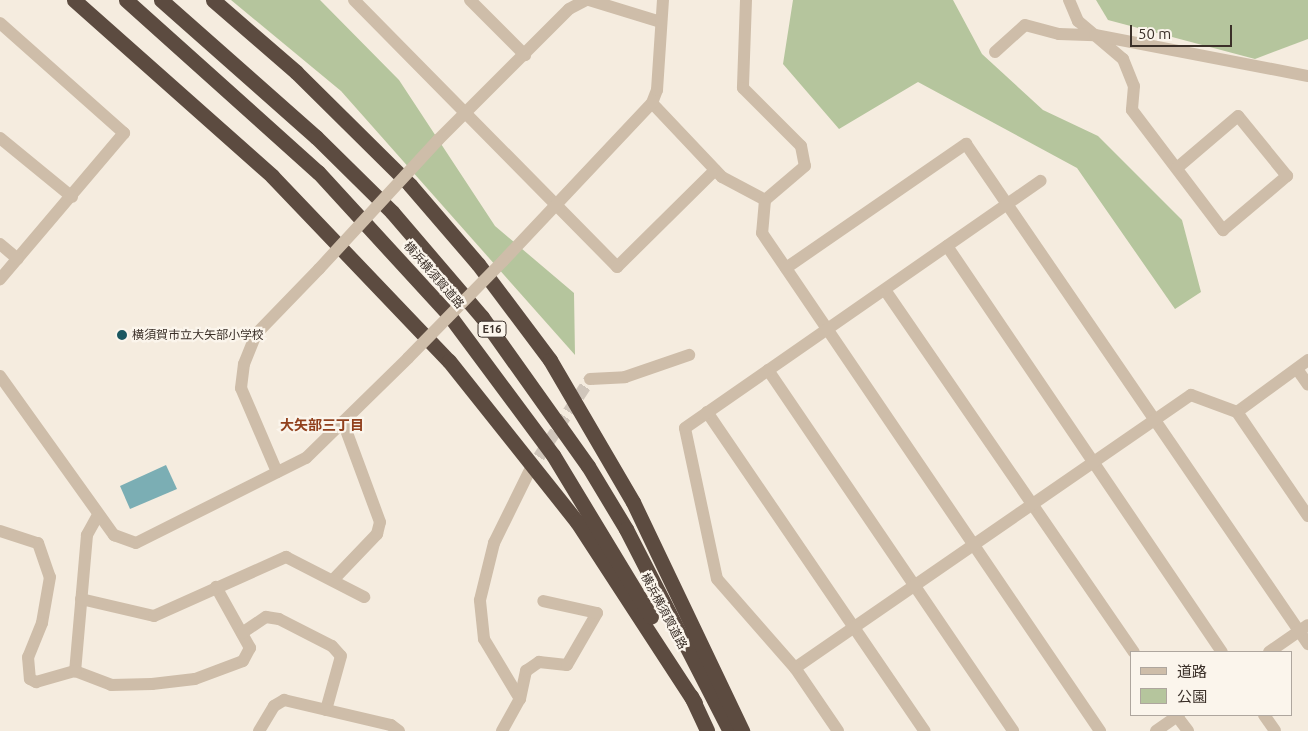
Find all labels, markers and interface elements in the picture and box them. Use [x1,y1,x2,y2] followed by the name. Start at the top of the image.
[1133,15,1236,47] scale bar
[1138,25,1171,42] text: 50 m
[401,239,467,311] street label: 横浜横須賀道路
[477,320,507,338] road number: E16
[132,328,264,342] place label: 横須賀市立大矢部小学校
[116,329,128,341] marker: 横須賀市立大矢部小学校
[280,417,364,433] district label: 大矢部三丁目
[638,571,690,651] street label: 横浜横須賀道路
[1130,651,1293,716] legend
[1177,663,1207,680] text: 道路
[1177,688,1207,705] text: 公園

